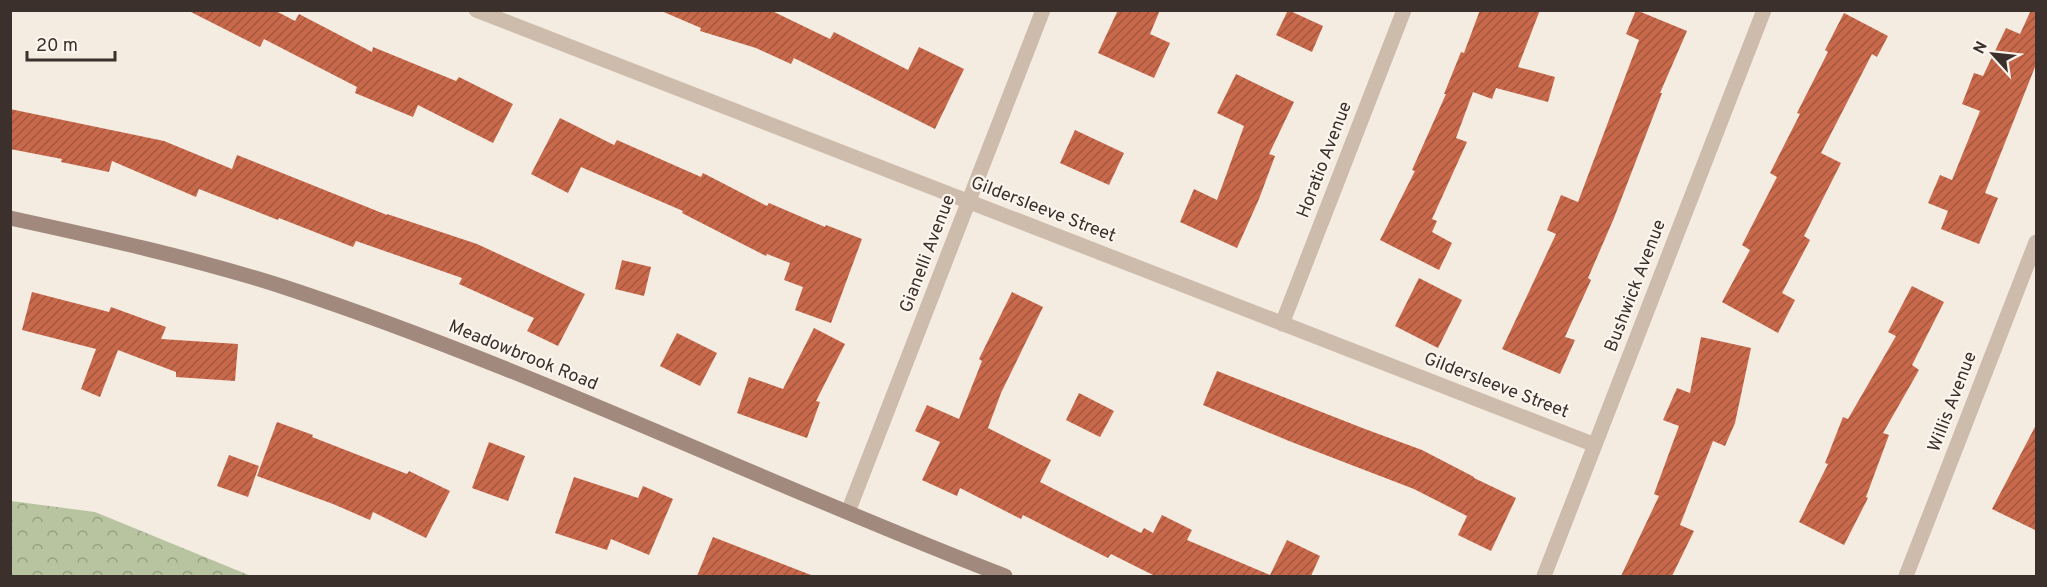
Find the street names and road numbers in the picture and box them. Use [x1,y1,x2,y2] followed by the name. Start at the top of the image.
[1292,98,1358,222] street label: Horatio Avenue
[967,172,1119,248] street label: Gildersleeve Street
[895,192,961,316] street label: Gianelli Avenue
[1600,217,1672,355] street label: Bushwick Avenue
[445,316,601,396] street label: Meadowbrook Road
[1420,348,1572,424] street label: Gildersleeve Street
[1923,348,1983,456] street label: Willis Avenue

